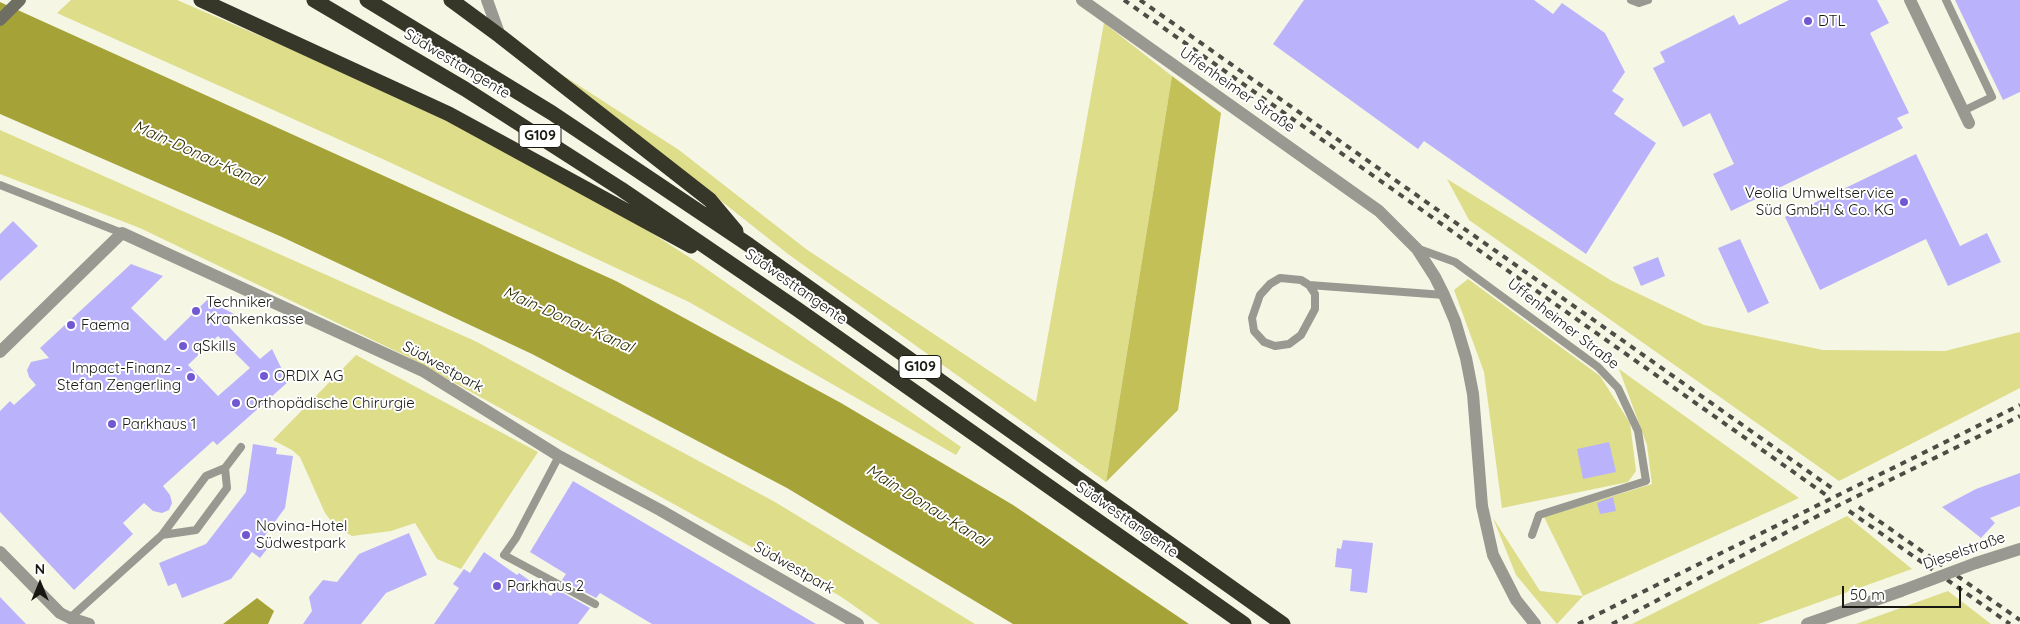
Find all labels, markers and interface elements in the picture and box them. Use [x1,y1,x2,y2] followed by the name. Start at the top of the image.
[1818,12,1846,30] place label: DTL
[1802,15,1814,27] marker: DTL
[401,25,513,103] street label: Südwesttangente
[1176,43,1298,137] street label: Uffenheimer Straße
[130,117,266,191] water label: Main-Donau-Kanal
[519,124,561,148] road number: G109
[1745,184,1894,219] place label: Veolia Umweltservice Süd GmbH & Co. KG
[1898,196,1910,208] marker: Veolia Umweltservice Süd GmbH & Co. KG
[741,245,851,329] street label: Südwesttangente
[1504,275,1622,373] street label: Uffenheimer Straße
[500,283,636,357] water label: Main-Donau-Kanal
[206,293,304,328] place label: Techniker Krankenkasse
[190,305,202,317] marker: Techniker Krankenkasse
[81,316,130,334] place label: Faema
[65,319,77,331] marker: Faema
[193,337,236,355] place label: qSkills
[399,337,487,397] street label: Südwestpark
[177,340,189,352] marker: qSkills
[899,356,941,378] road number: G109
[57,359,181,394] place label: Impact-Finanz - Stefan Zengerling
[274,367,343,385] place label: ORDIX AG
[258,370,270,382] marker: ORDIX AG
[185,371,197,383] marker: Impact-Finanz - Stefan Zengerling
[246,394,415,412] place label: Orthopädische Chirurgie
[230,397,242,409] marker: Orthopädische Chirurgie
[122,415,196,433] place label: Parkhaus 1
[106,418,118,430] marker: Parkhaus 1
[862,461,992,551] water label: Main-Donau-Kanal
[1072,478,1182,562] street label: Südwesttangente
[256,517,347,552] place label: Novina-Hotel Südwestpark
[240,529,252,541] marker: Novina-Hotel Südwestpark
[1921,529,2007,573] street label: Dieselstraße
[751,538,837,598] street label: Südwestpark
[15,559,65,609] north arrow
[35,560,45,578] text: N
[1845,576,1964,608] scale bar
[507,577,584,595] place label: Parkhaus 2
[491,580,503,592] marker: Parkhaus 2
[1850,585,1885,604] text: 50 m

